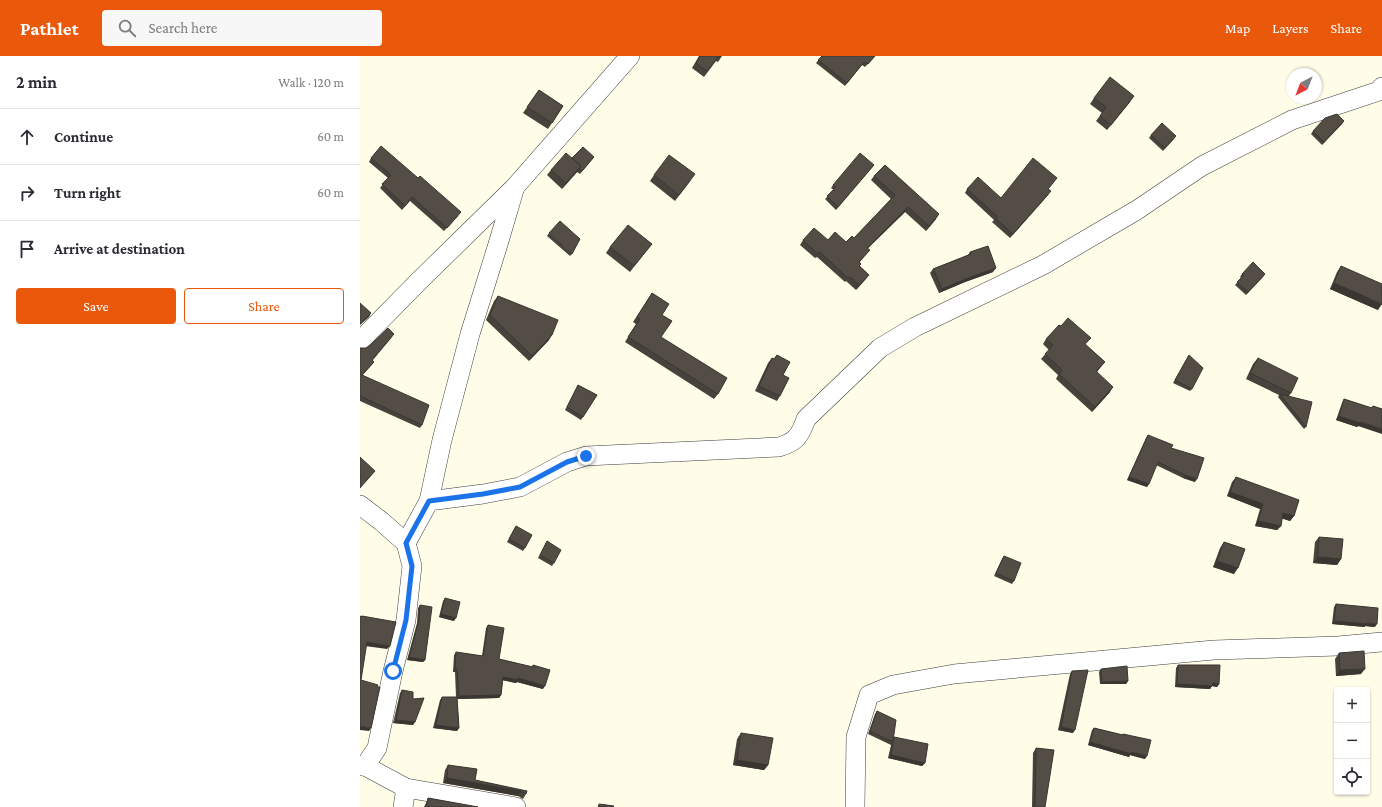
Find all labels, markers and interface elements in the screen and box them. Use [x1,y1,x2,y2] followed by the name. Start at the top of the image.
[102,10,382,46] search box
[116,17,138,39] icon: search
[20,18,78,39] text: Pathlet
[148,20,217,36] text: Search here
[1225,20,1250,36] text: Map
[1272,20,1309,36] text: Layers
[1331,20,1362,36] text: Share
[1286,68,1322,104] north arrow
[16,73,57,92] text: 2 min
[278,75,344,90] text: Walk · 120 m
[16,126,38,148] icon: ahead
[54,129,113,145] text: Continue
[317,129,344,144] text: 60 m
[16,182,38,204] icon: right
[54,185,121,201] text: Turn right
[317,185,344,200] text: 60 m
[16,238,38,260] icon: arrive
[54,241,185,257] text: Arrive at destination
[16,288,176,324] button: Save
[184,288,344,324] button: Share
[577,447,595,465] route end
[384,662,402,680] route start
[1334,687,1370,795] map controls
[1334,687,1370,723] button: +
[1334,723,1370,759] button: −
[1334,759,1370,795] button: locate

